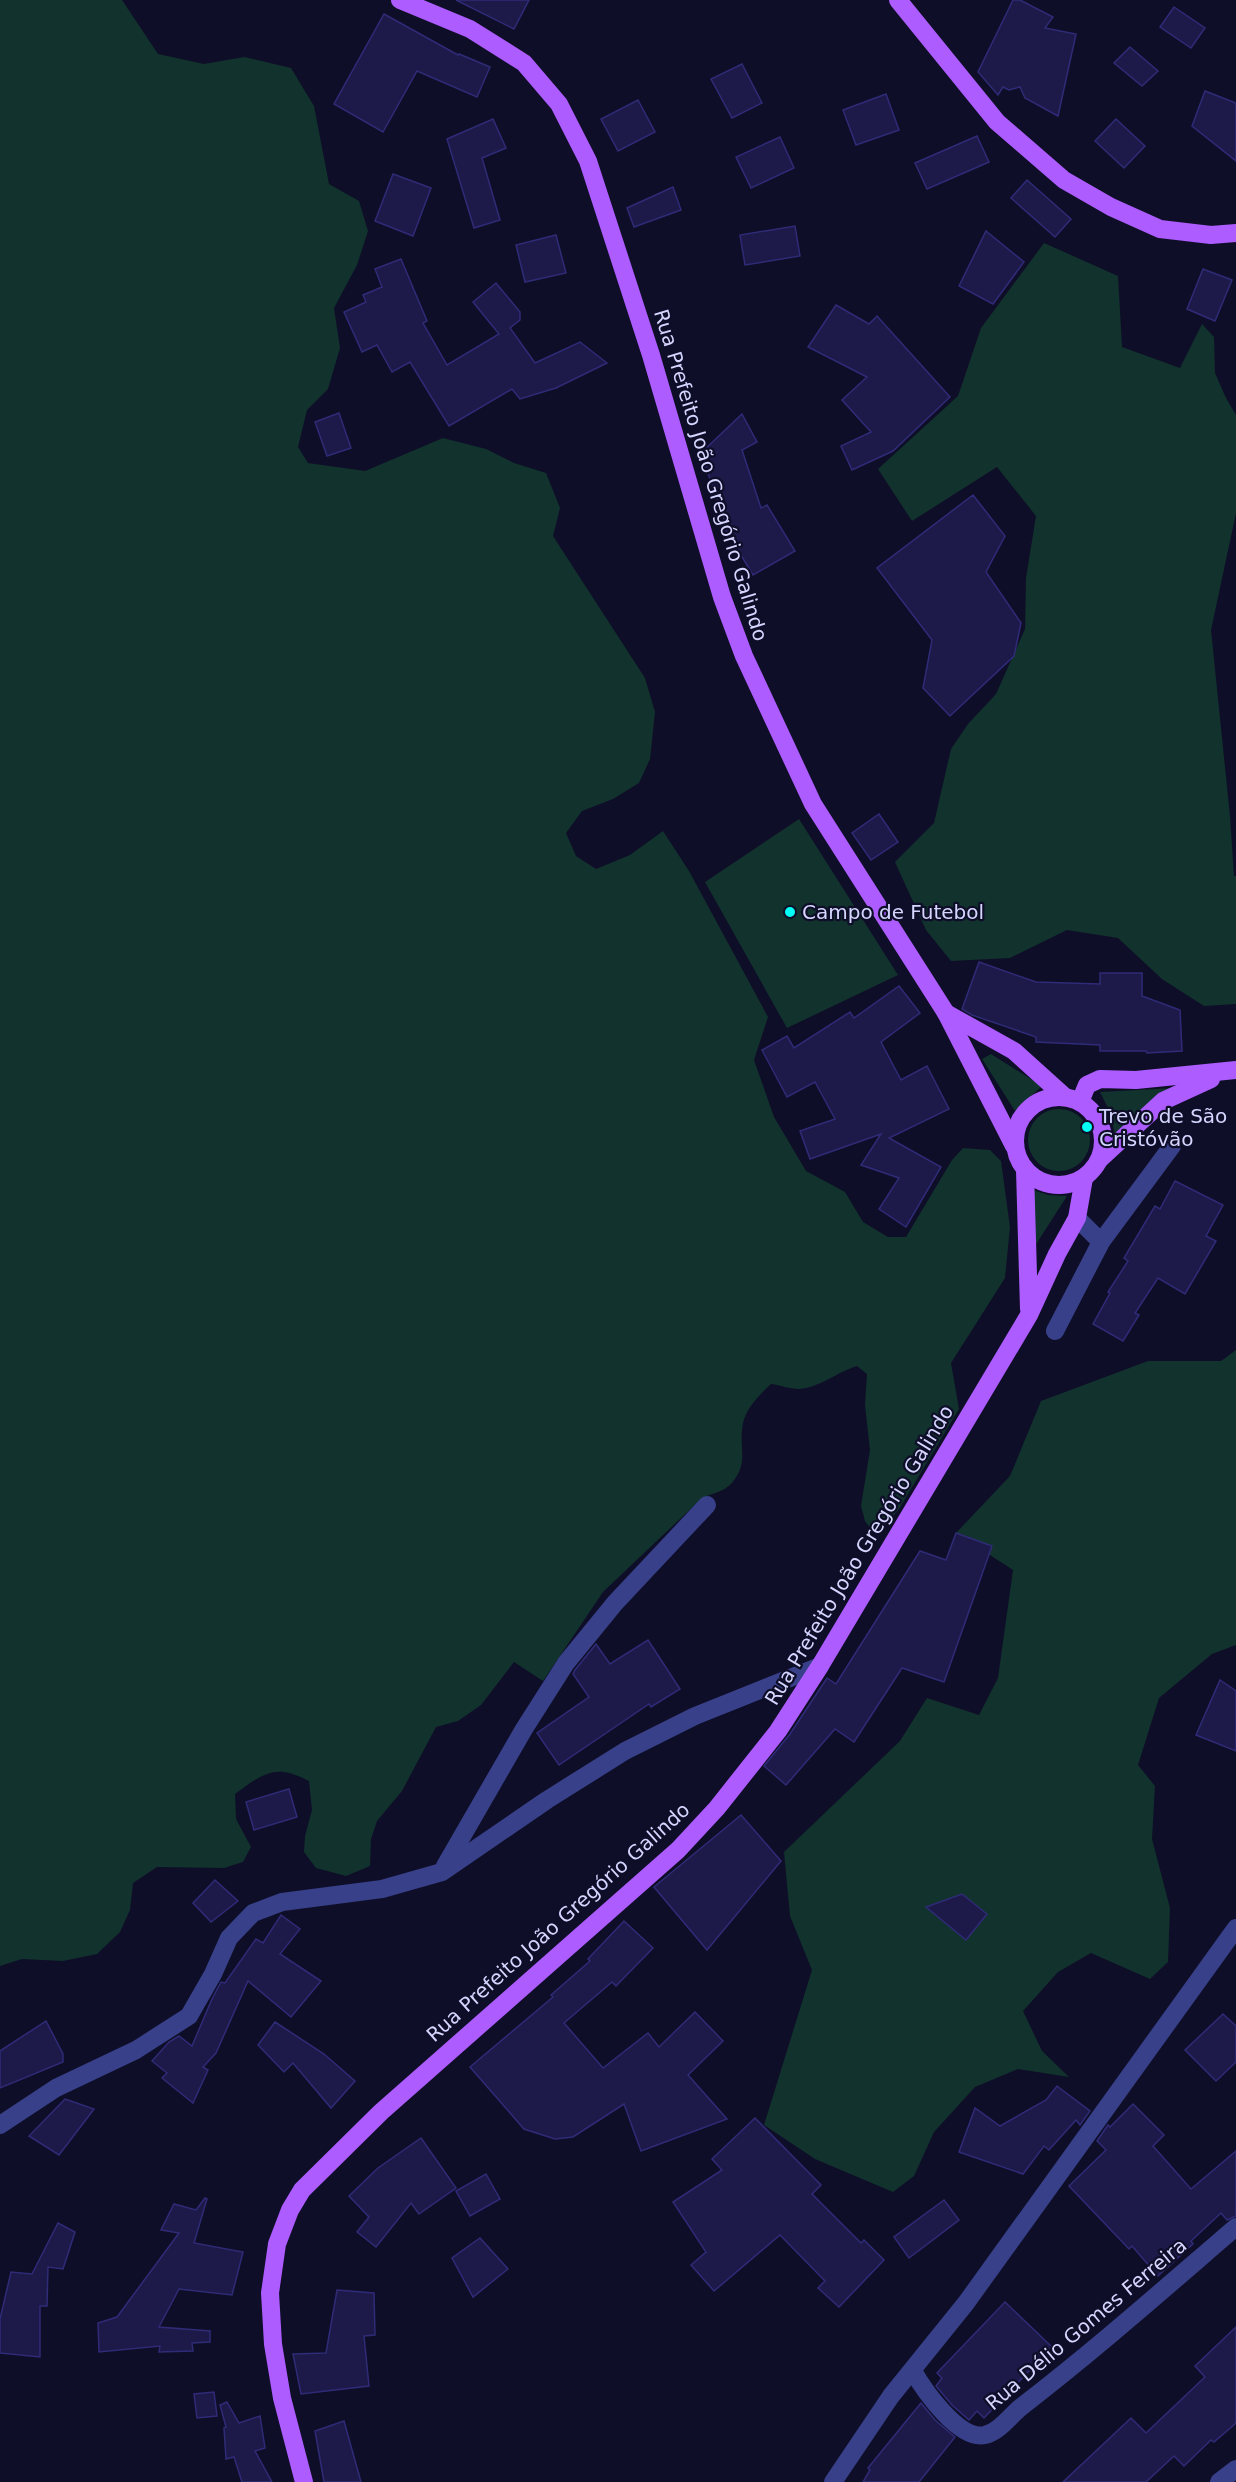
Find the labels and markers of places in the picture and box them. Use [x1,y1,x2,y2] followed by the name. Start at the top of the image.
[802,900,984,924] place label: Campo de Futebol
[783,905,797,919] marker: Campo de Futebol
[1098,1104,1227,1151] place label: Trevo de São Cristóvão
[1080,1120,1094,1134] marker: Trevo de São Cristóvão

